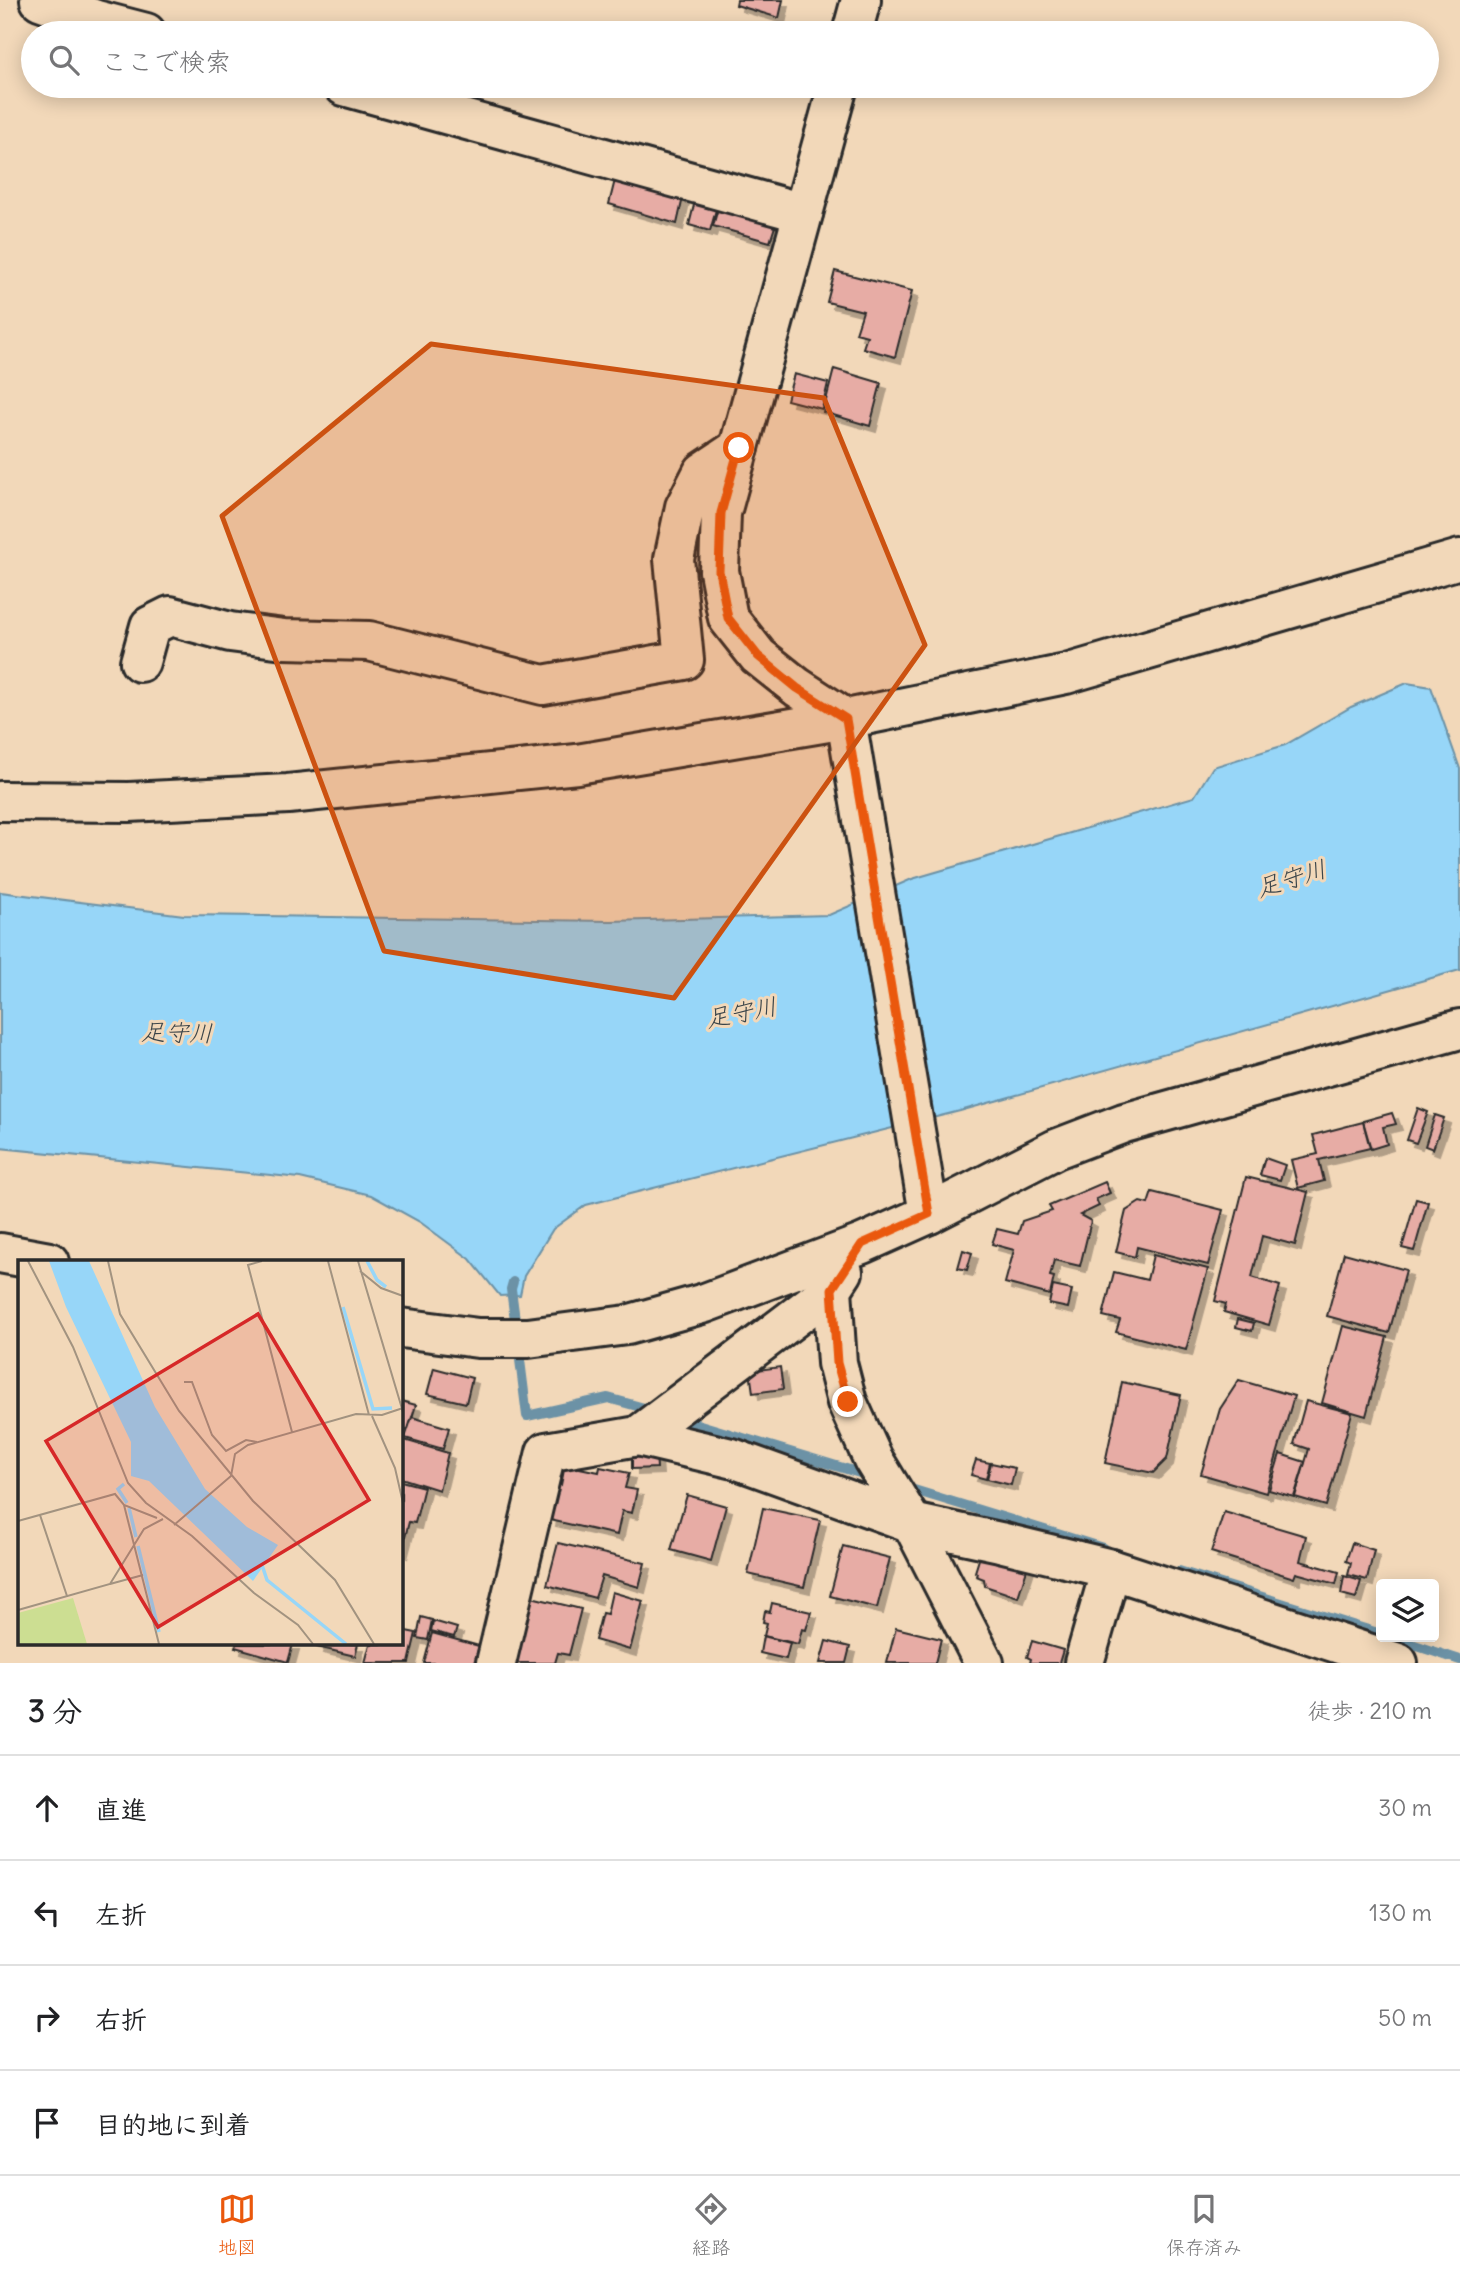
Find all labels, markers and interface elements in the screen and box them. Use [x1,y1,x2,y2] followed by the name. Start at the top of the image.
[21,21,1439,98] search box
[45,41,83,79] icon: search
[101,45,231,78] text: ここで検索
[723,432,754,463] route start
[1252,853,1330,903] water label: 足守川
[703,990,779,1034] water label: 足守川
[141,1016,213,1048] water label: 足守川
[18,1260,402,1646] inset map
[832,1386,863,1417] route end
[1376,1579,1439,1642] map controls
[1376,1579,1439,1642] button: layers
[28,1692,82,1730] text: 3 分
[1307,1696,1432,1725] text: 徒歩 · 210 m
[28,1789,66,1827] icon: ahead
[95,1793,147,1826] text: 直進
[1378,1793,1432,1822] text: 30 m
[28,1894,66,1932] icon: left
[95,1898,147,1931] text: 左折
[1369,1898,1432,1927] text: 130 m
[28,1999,66,2037] icon: right
[95,2003,147,2036] text: 右折
[1378,2003,1432,2032] text: 50 m
[28,2104,66,2142] icon: arrive
[95,2108,251,2141] text: 目的地に到着
[218,2190,256,2259] tab: 地図
[692,2190,730,2259] tab: 経路
[1166,2190,1242,2259] tab: 保存済み

